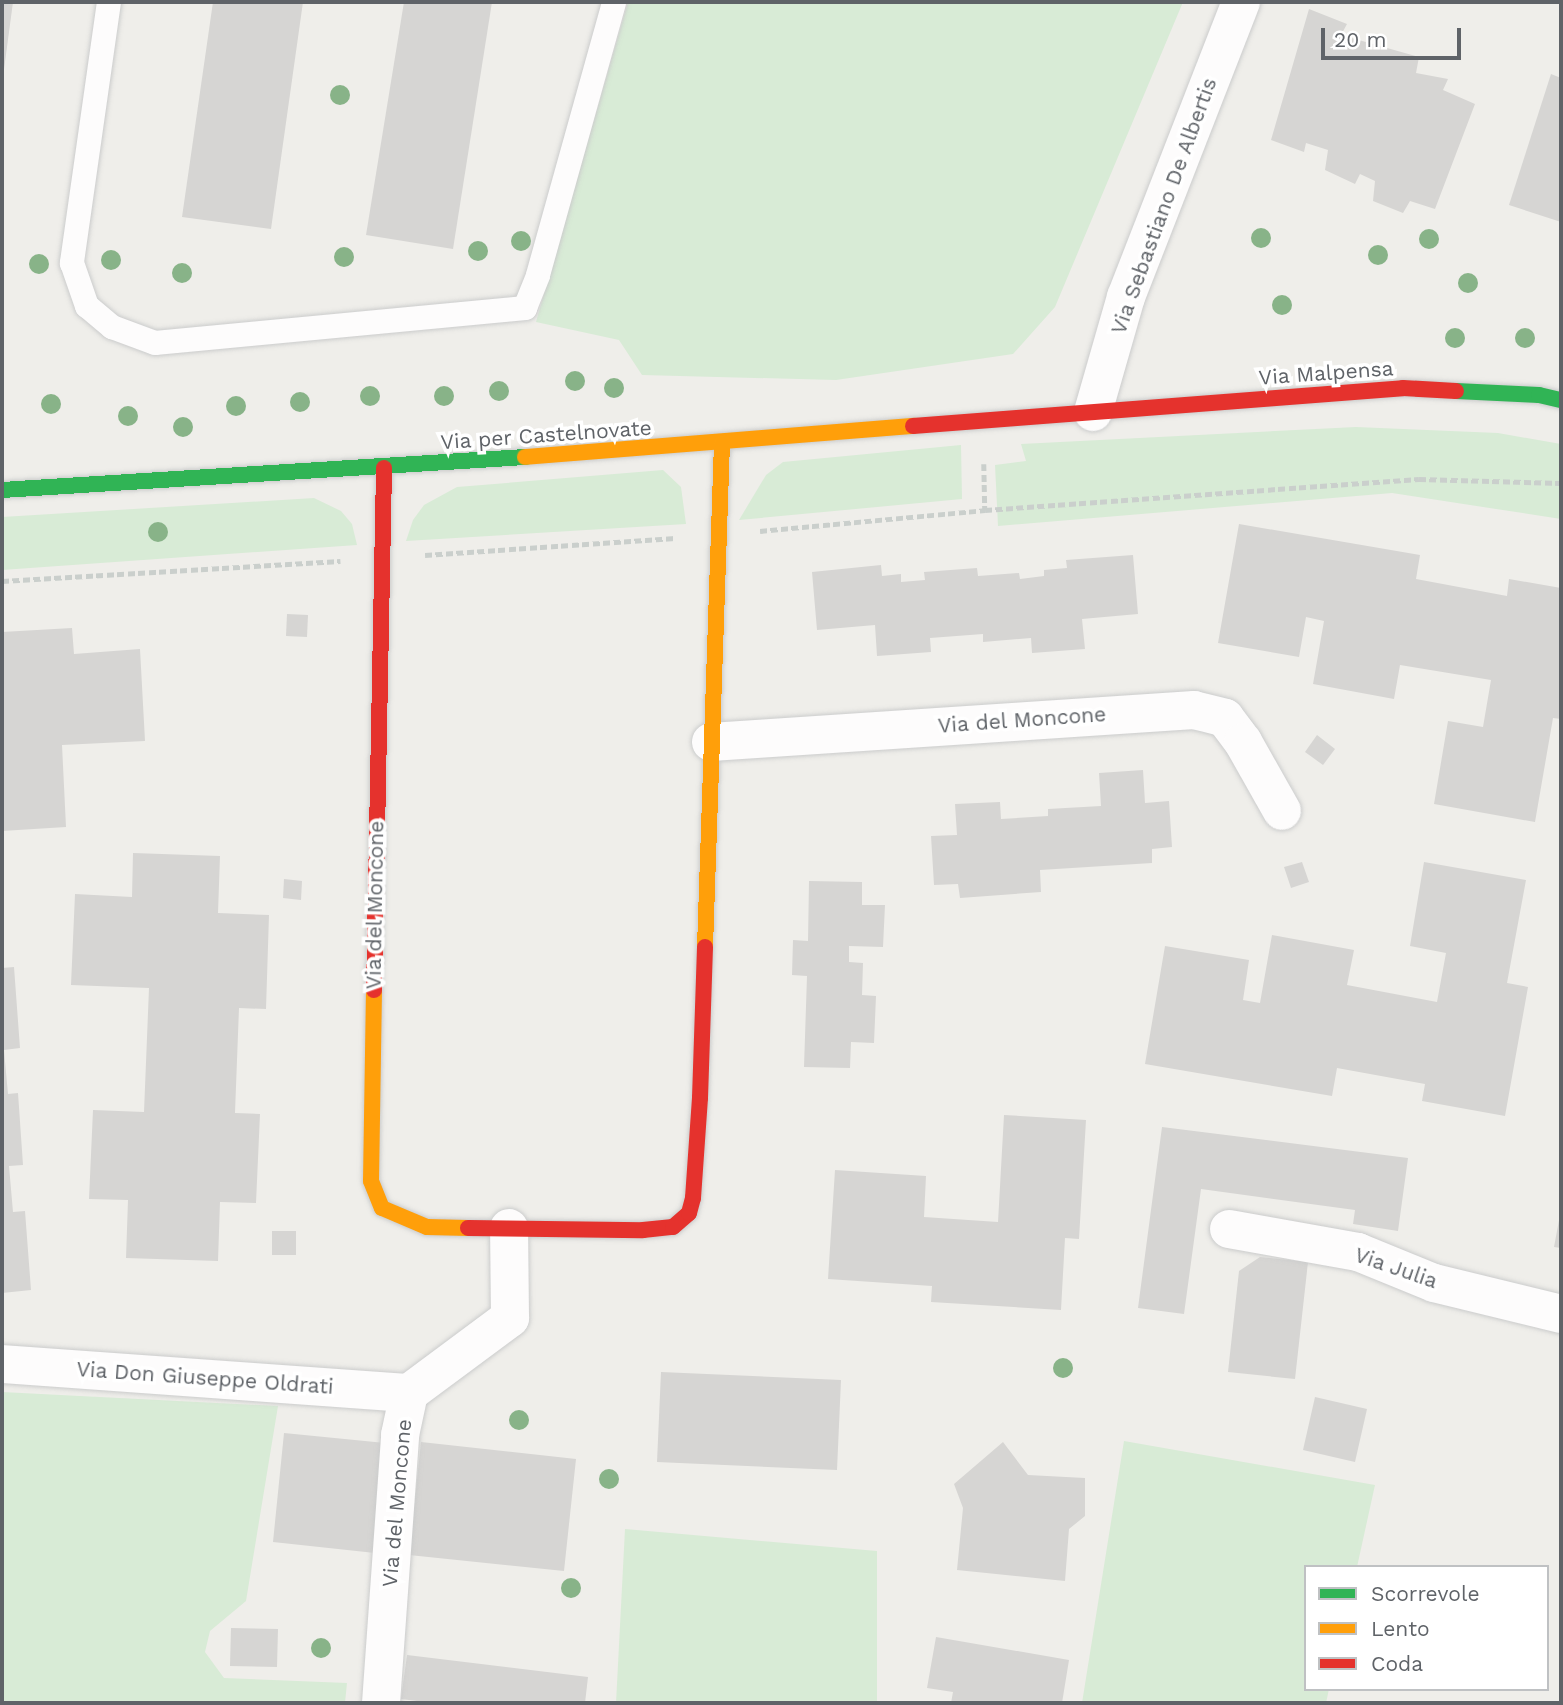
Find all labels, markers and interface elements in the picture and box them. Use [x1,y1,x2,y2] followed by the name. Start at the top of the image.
[1325,14,1465,58] scale bar
[1334,27,1386,52] text: 20 m
[1106,74,1222,338] street label: Via Sebastiano De Albertis
[1257,356,1395,390] street label: Via Malpensa
[439,415,653,455] street label: Via per Castelnovate
[936,702,1108,738] street label: Via del Moncone
[361,820,389,990] street label: Via del Moncone
[1351,1242,1441,1294] street label: Via Julia
[75,1356,335,1400] street label: Via Don Giuseppe Oldrati
[377,1417,417,1589] street label: Via del Moncone
[1304,1565,1549,1691] legend
[1371,1581,1480,1606] text: Scorrevole
[1371,1616,1430,1641] text: Lento
[1371,1651,1423,1676] text: Coda

